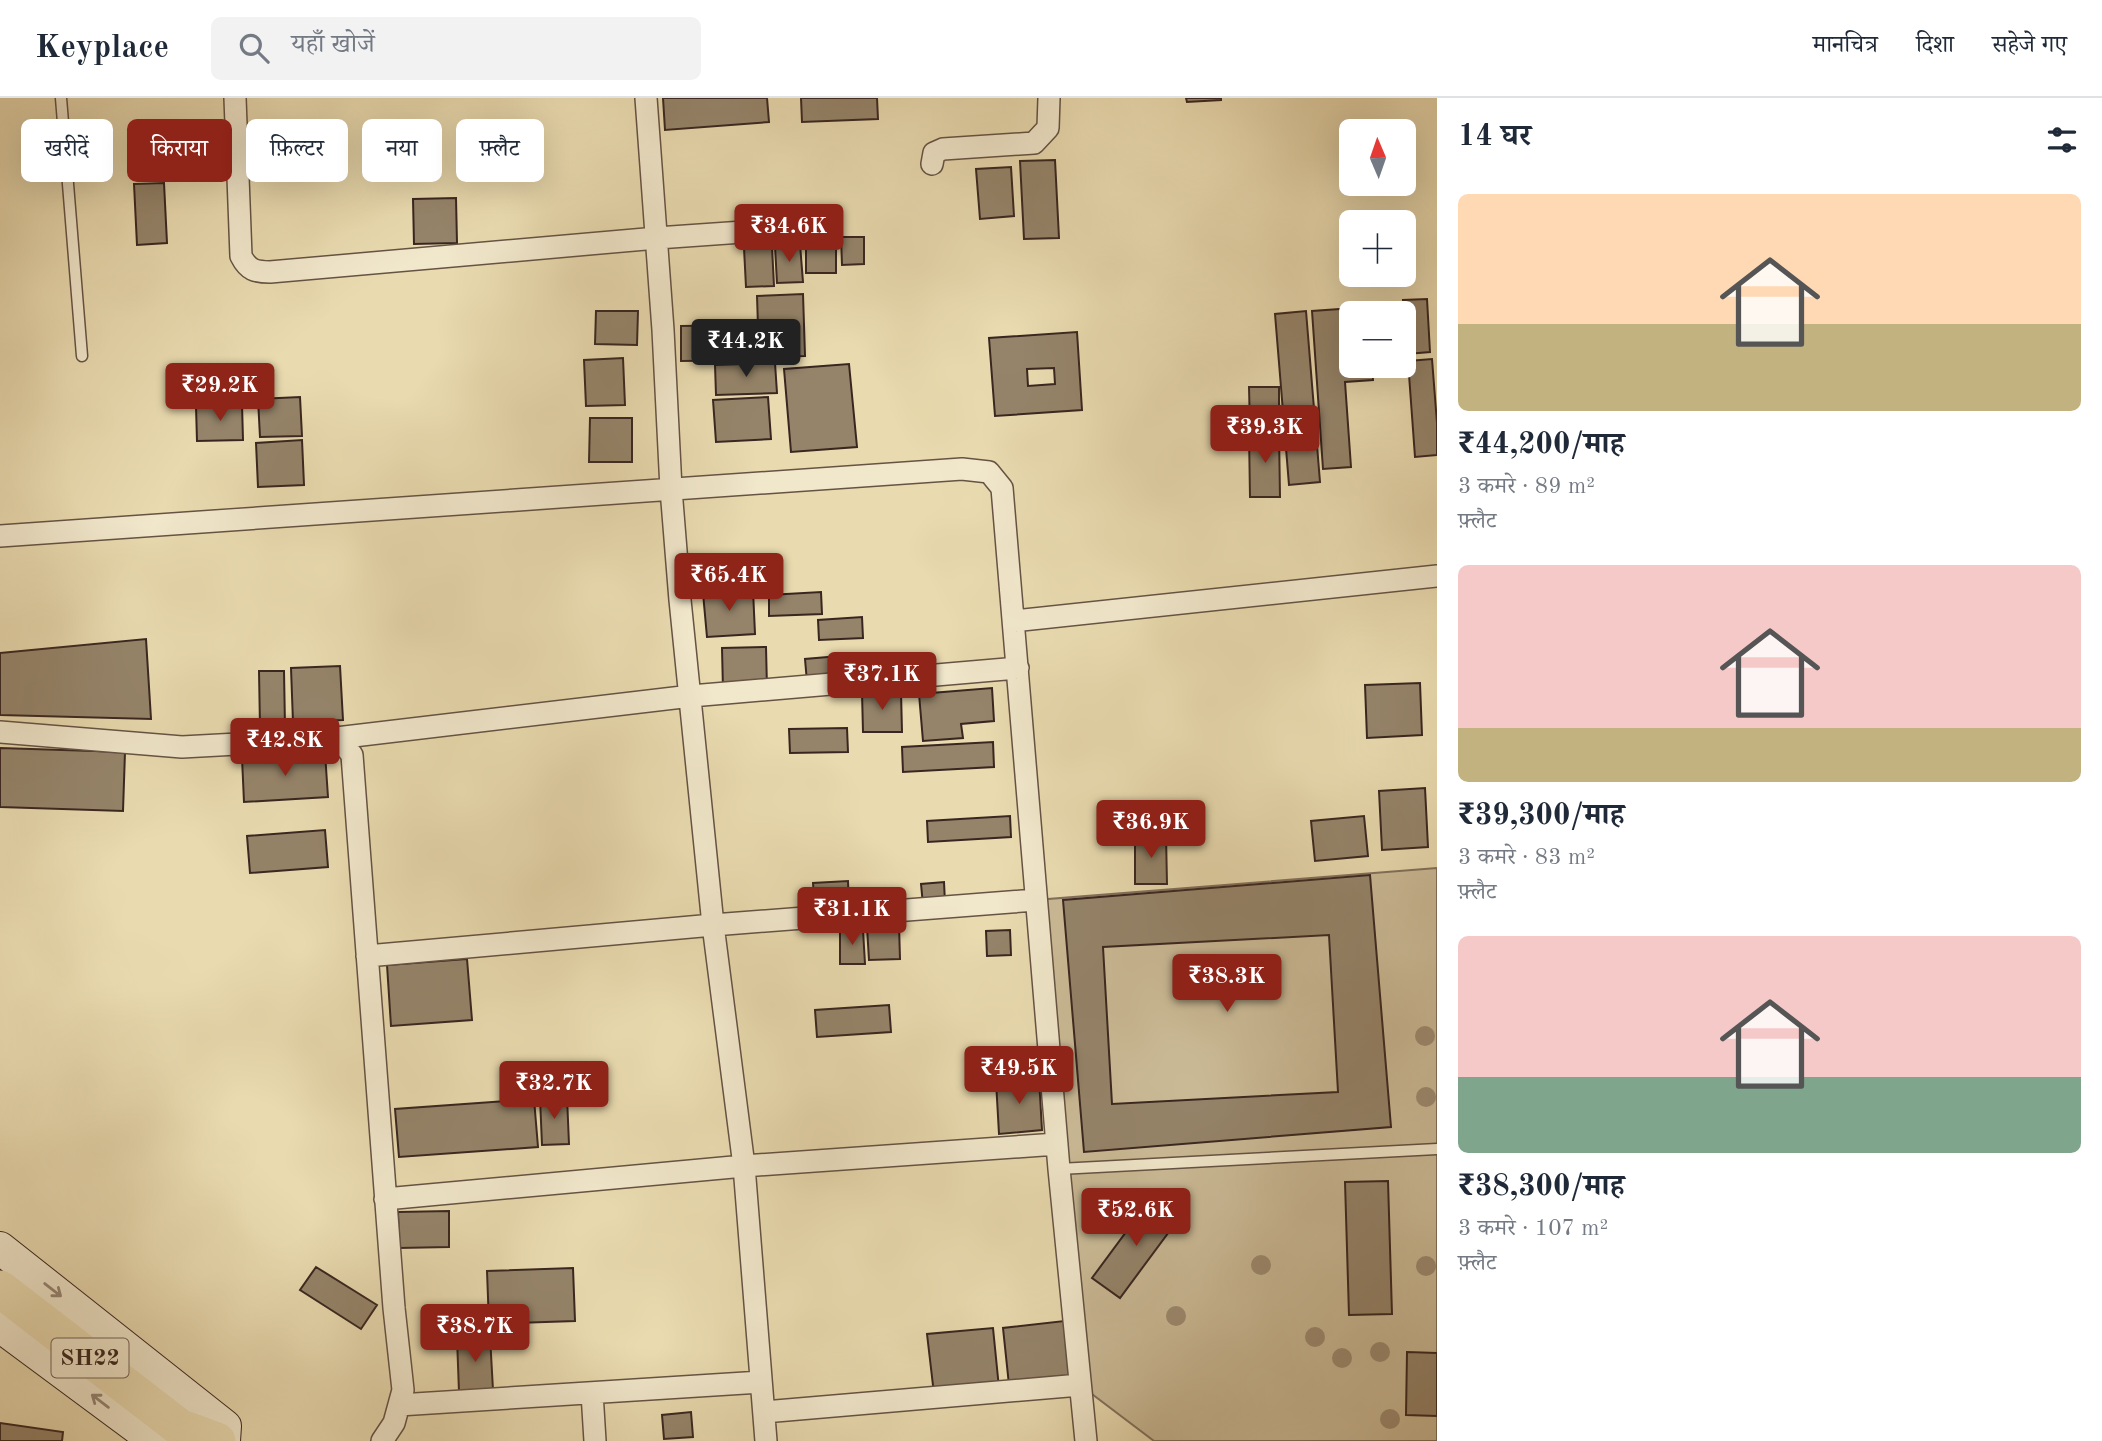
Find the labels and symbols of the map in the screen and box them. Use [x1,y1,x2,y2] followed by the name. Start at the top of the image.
[1339,119,1416,196] north arrow
[732,204,846,264] pin: ₹34.6K
[689,320,803,379] pin: ₹44.2K
[163,364,277,423] pin: ₹29.2K
[1208,406,1322,465] pin: ₹39.3K
[672,554,786,613] pin: ₹65.4K
[825,652,939,712] pin: ₹37.1K
[228,718,342,778] pin: ₹42.8K
[1094,800,1208,860] pin: ₹36.9K
[795,888,909,947] pin: ₹31.1K
[1170,954,1284,1014] pin: ₹38.3K
[962,1046,1076,1106] pin: ₹49.5K
[497,1062,611,1121] pin: ₹32.7K
[1079,1188,1193,1248] pin: ₹52.6K
[44,1283,62,1298] one-way arrow
[418,1304,532,1364] pin: ₹38.7K
[52,1338,128,1378] road number: SH22
[91,1393,110,1408] one-way arrow

